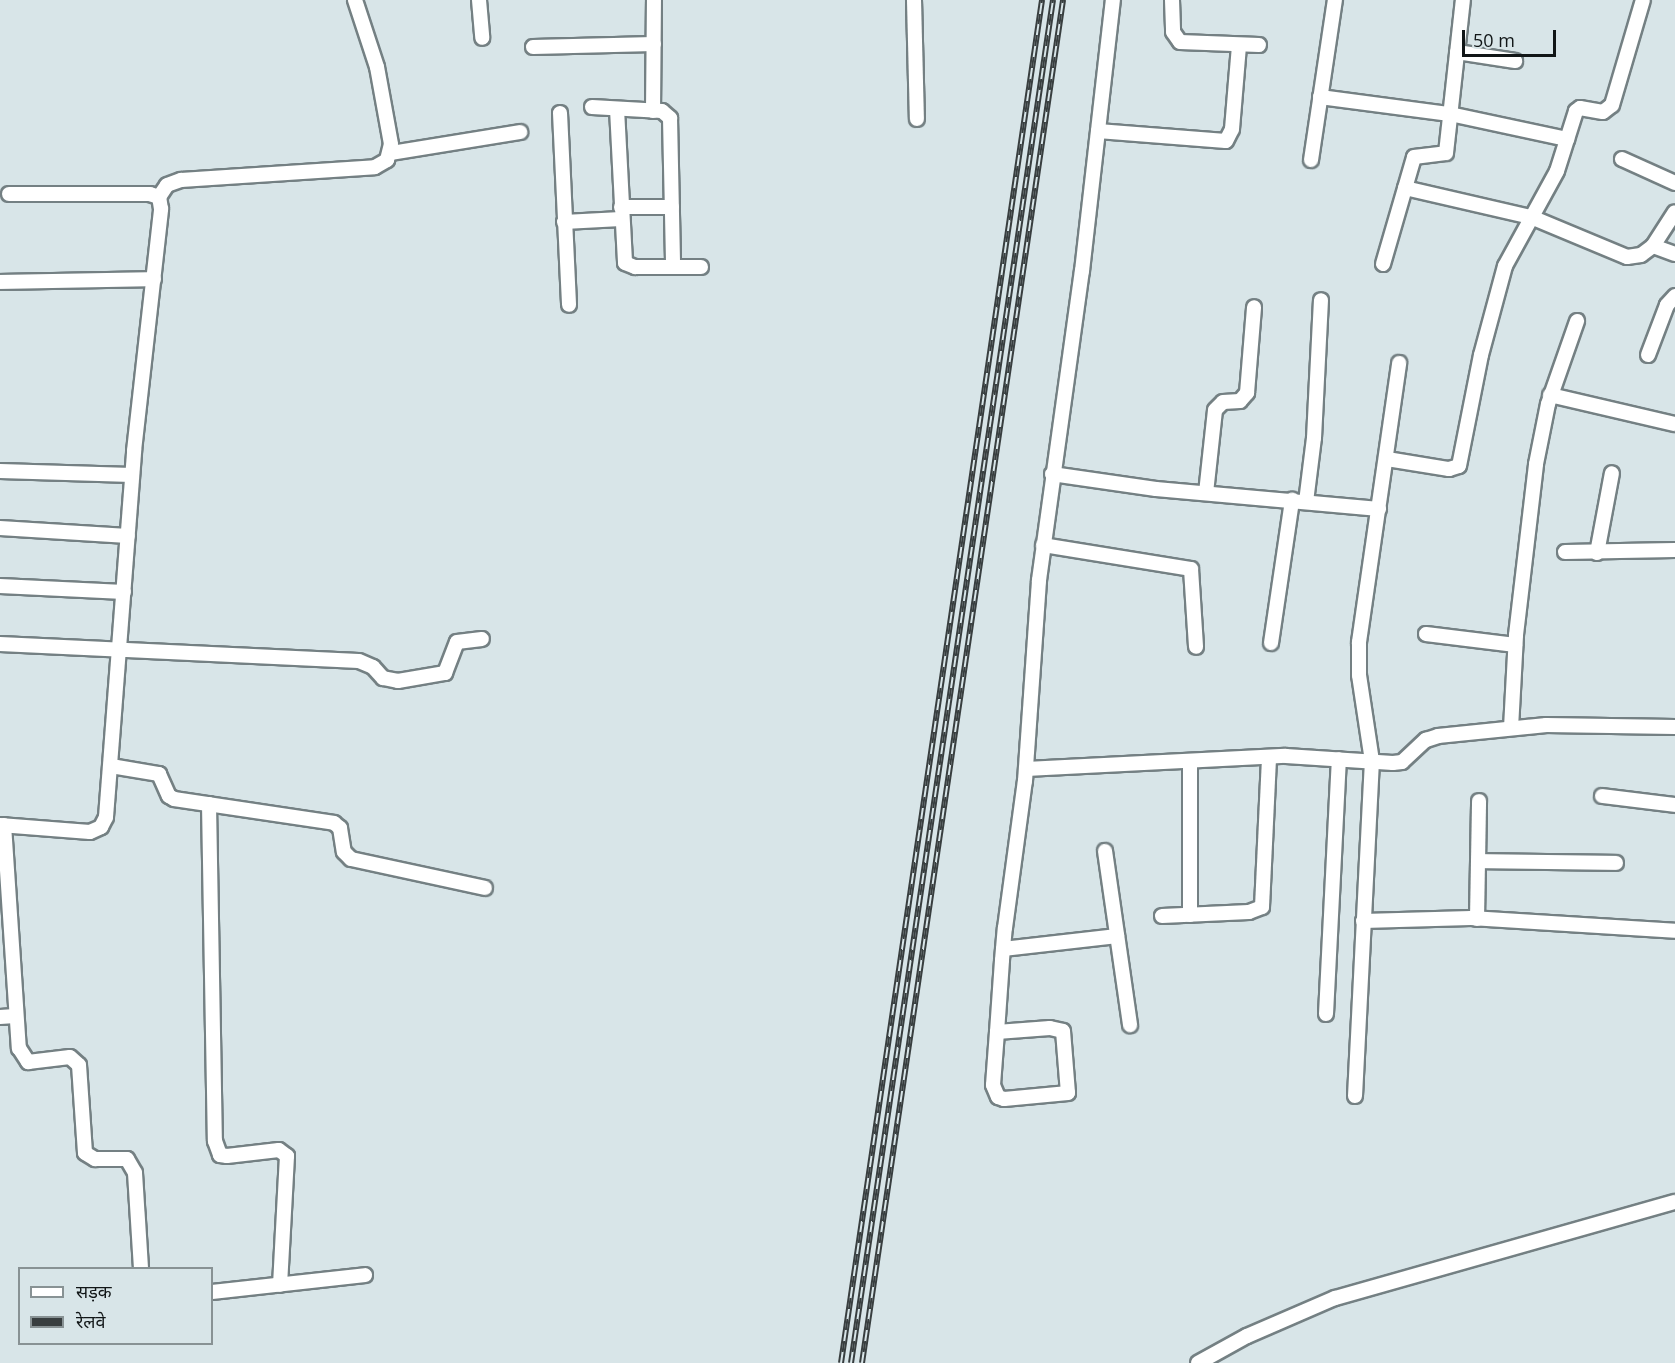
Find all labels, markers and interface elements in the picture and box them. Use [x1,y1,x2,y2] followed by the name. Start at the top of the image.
[1465,18,1560,56] scale bar
[1473,28,1515,52] text: 50 m
[18,1267,213,1345] legend
[76,1279,112,1303] text: सड़क
[76,1309,106,1333] text: रेलवे

